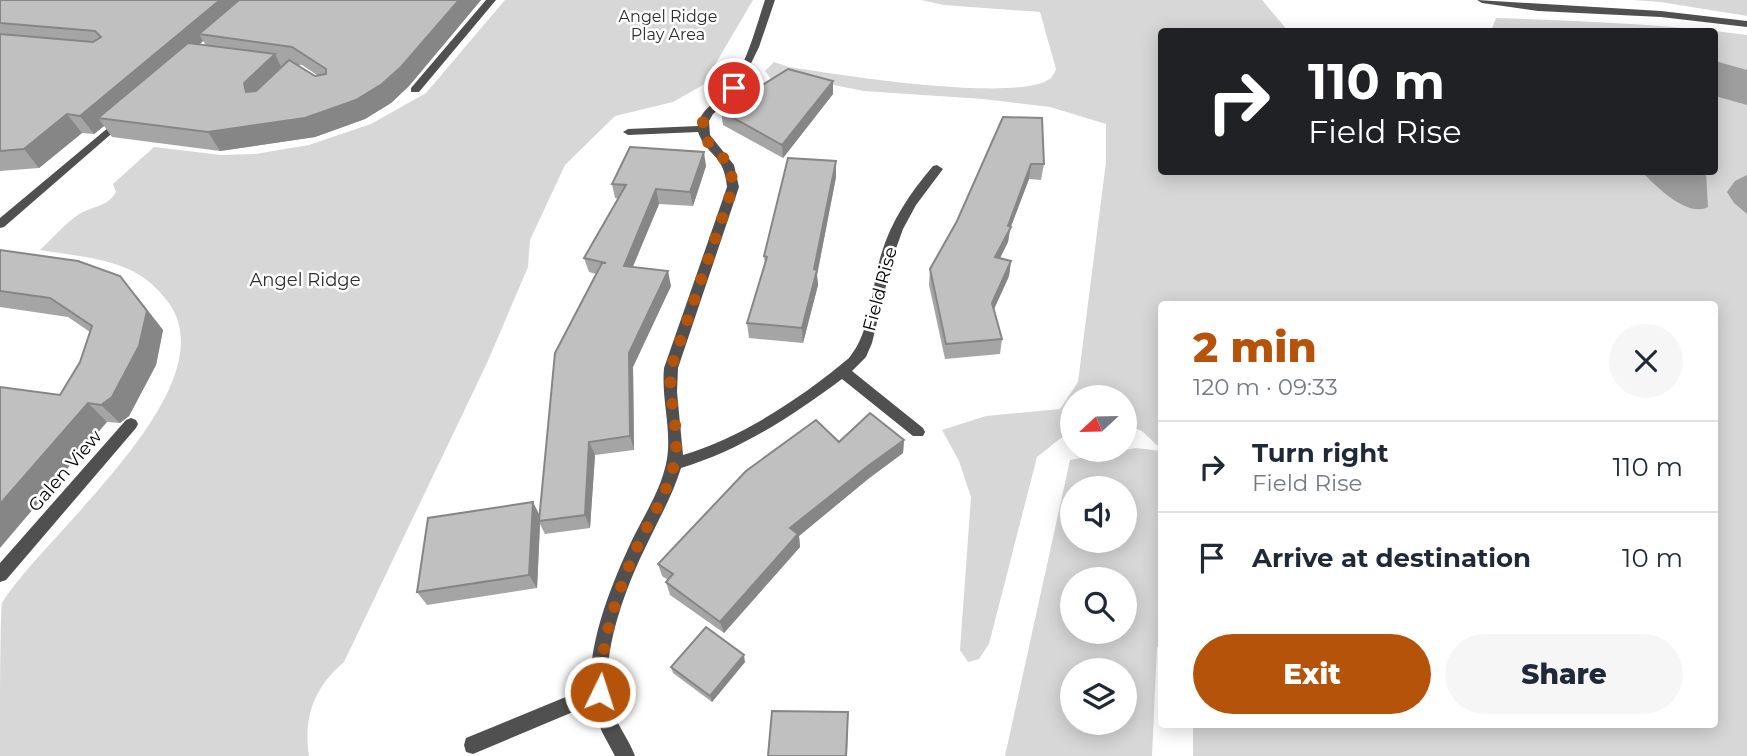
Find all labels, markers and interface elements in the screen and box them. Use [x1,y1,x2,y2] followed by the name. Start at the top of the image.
[619,7,717,44] park label: Angel Ridge Play Area
[1308,52,1445,111] text: 110 m
[1193,56,1284,147] icon: right
[704,58,764,118] pin
[715,69,753,107] icon: arrive
[1308,112,1462,151] text: Field Rise
[858,244,902,334] street label: Field Rise
[249,269,361,291] park label: Angel Ridge
[1193,321,1317,373] text: 2 min
[1609,324,1683,398] button: close
[1193,373,1338,401] text: 120 m · 09:33
[1060,385,1138,462] north arrow
[1060,385,1137,735] map controls
[24,426,106,516] street label: Galen View
[1252,437,1388,469] text: Turn right
[1193,448,1231,486] icon: right
[1613,451,1683,483] text: 110 m
[1252,469,1362,497] text: Field Rise
[1060,476,1137,553] button: sound
[1193,539,1231,577] icon: arrive
[1252,542,1531,574] text: Arrive at destination
[1622,542,1683,574] text: 10 m
[1060,567,1137,644] button: search
[1193,634,1431,714] button: Exit
[1445,634,1683,714] button: Share
[563,655,637,729] position arrow
[1060,658,1137,735] button: layers

